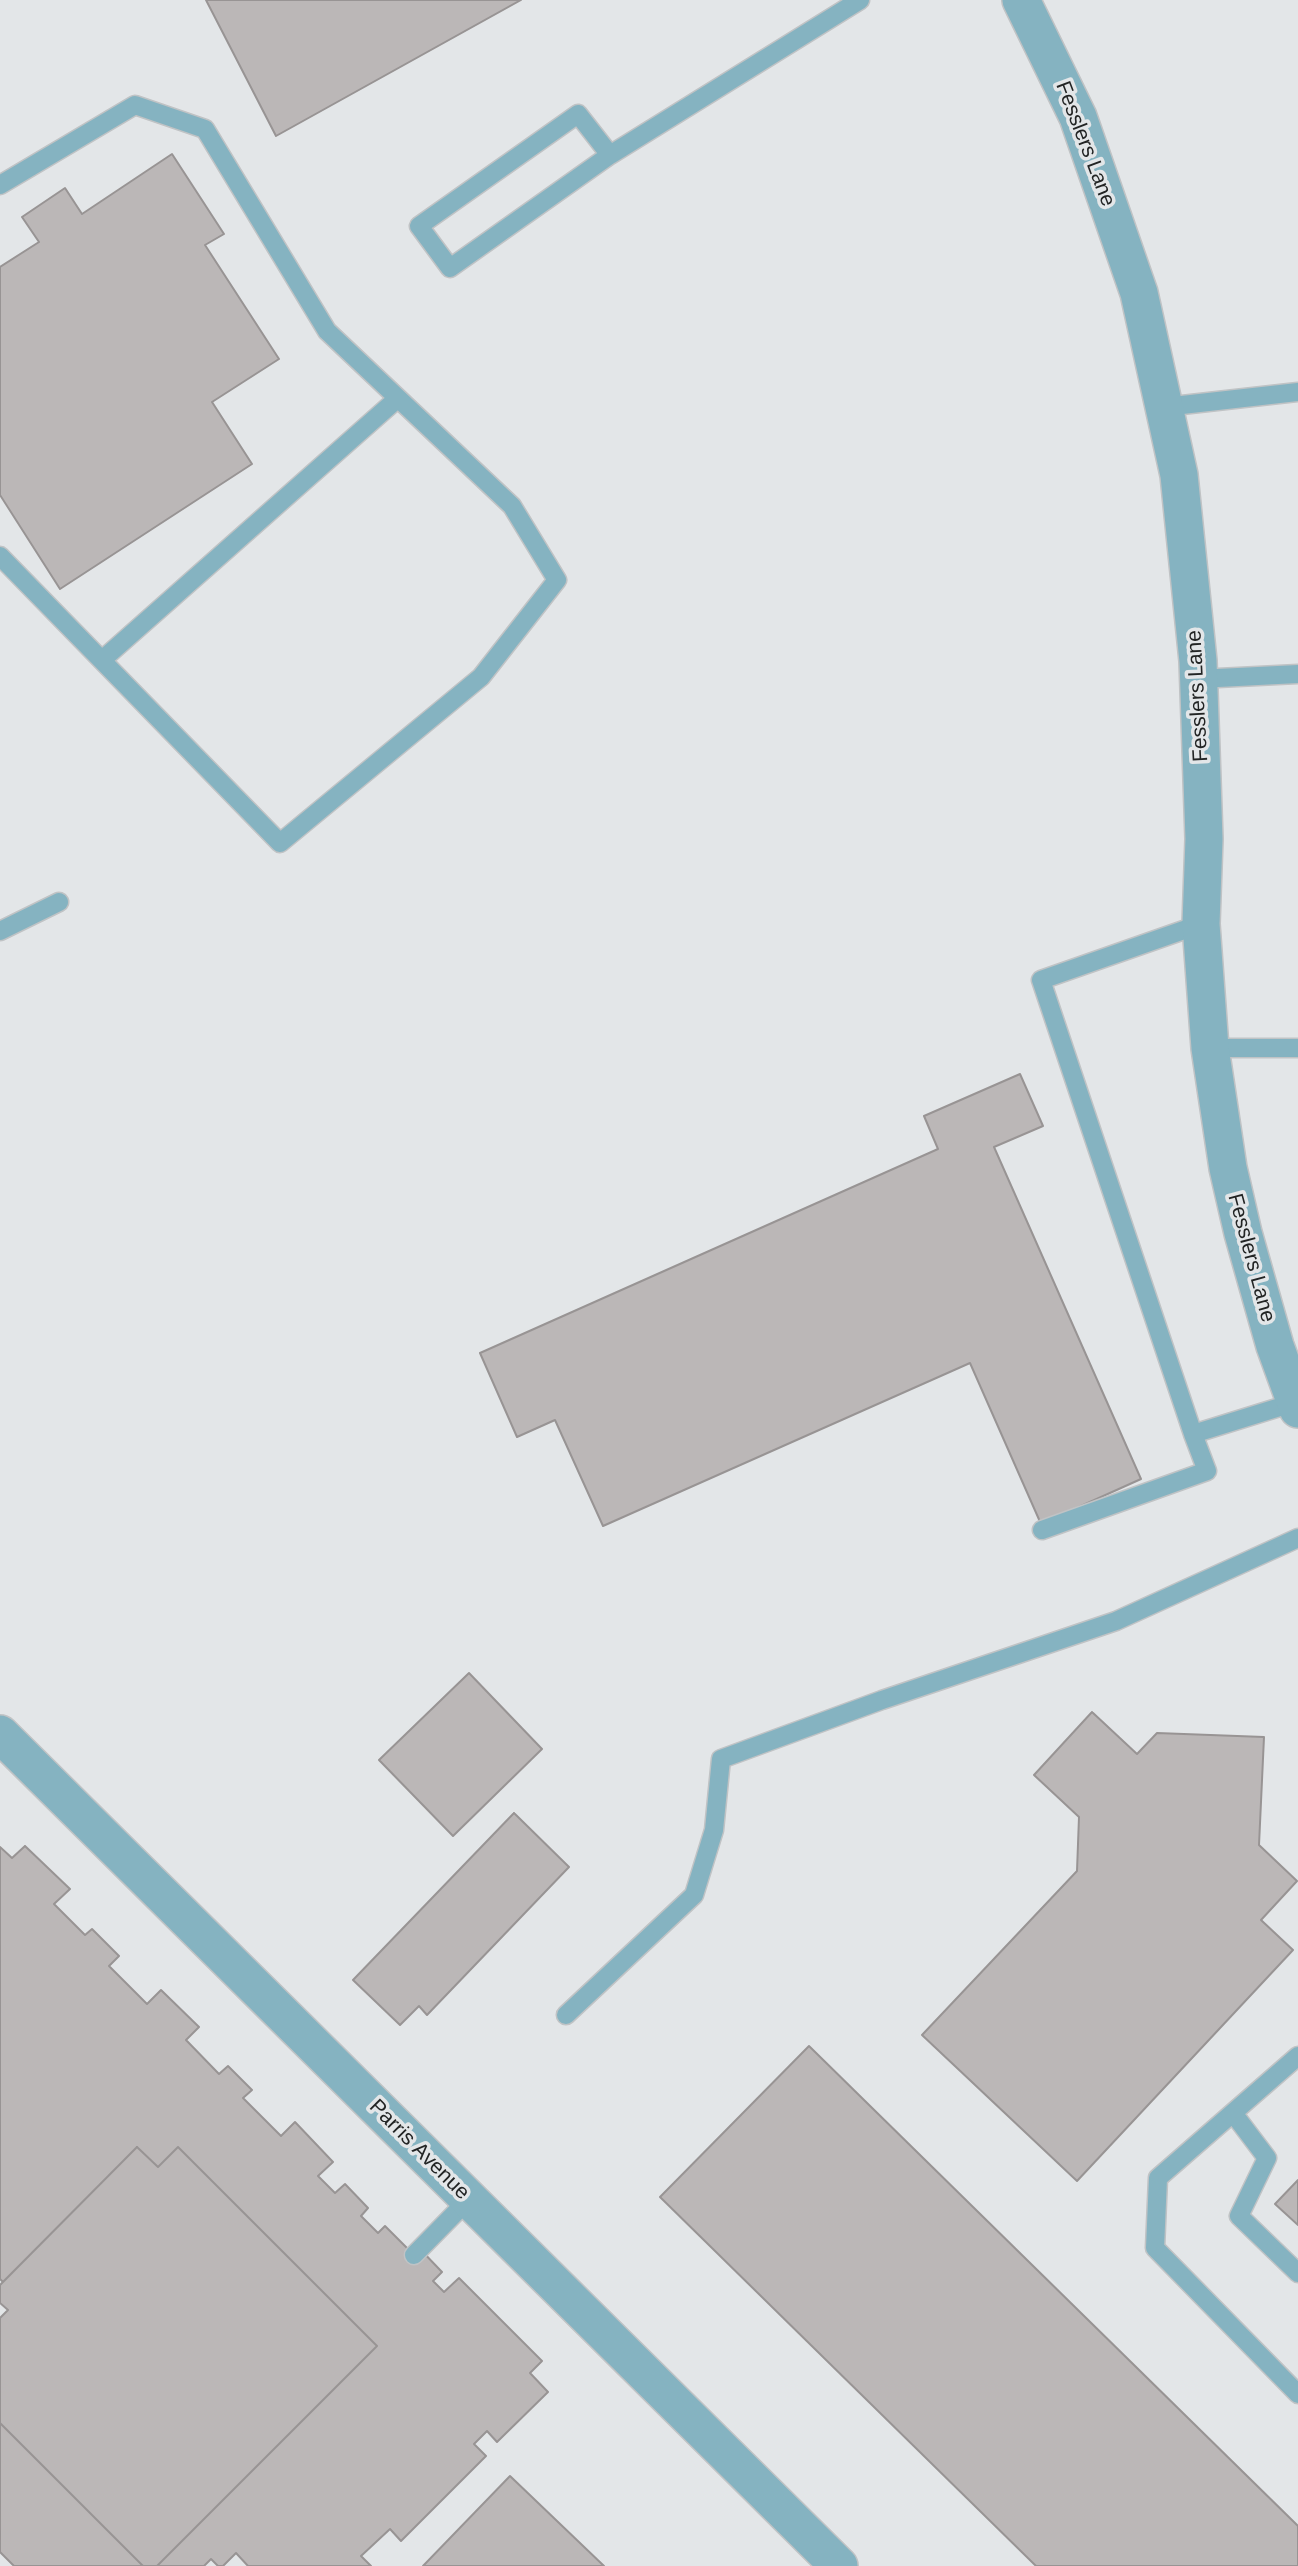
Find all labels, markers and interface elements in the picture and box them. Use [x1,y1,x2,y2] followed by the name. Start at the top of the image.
[1050,78,1120,210] street label: Fesslers Lane
[1182,629,1214,763] street label: Fesslers Lane
[1222,1191,1280,1325] street label: Fesslers Lane
[364,2095,474,2205] street label: Parris Avenue

